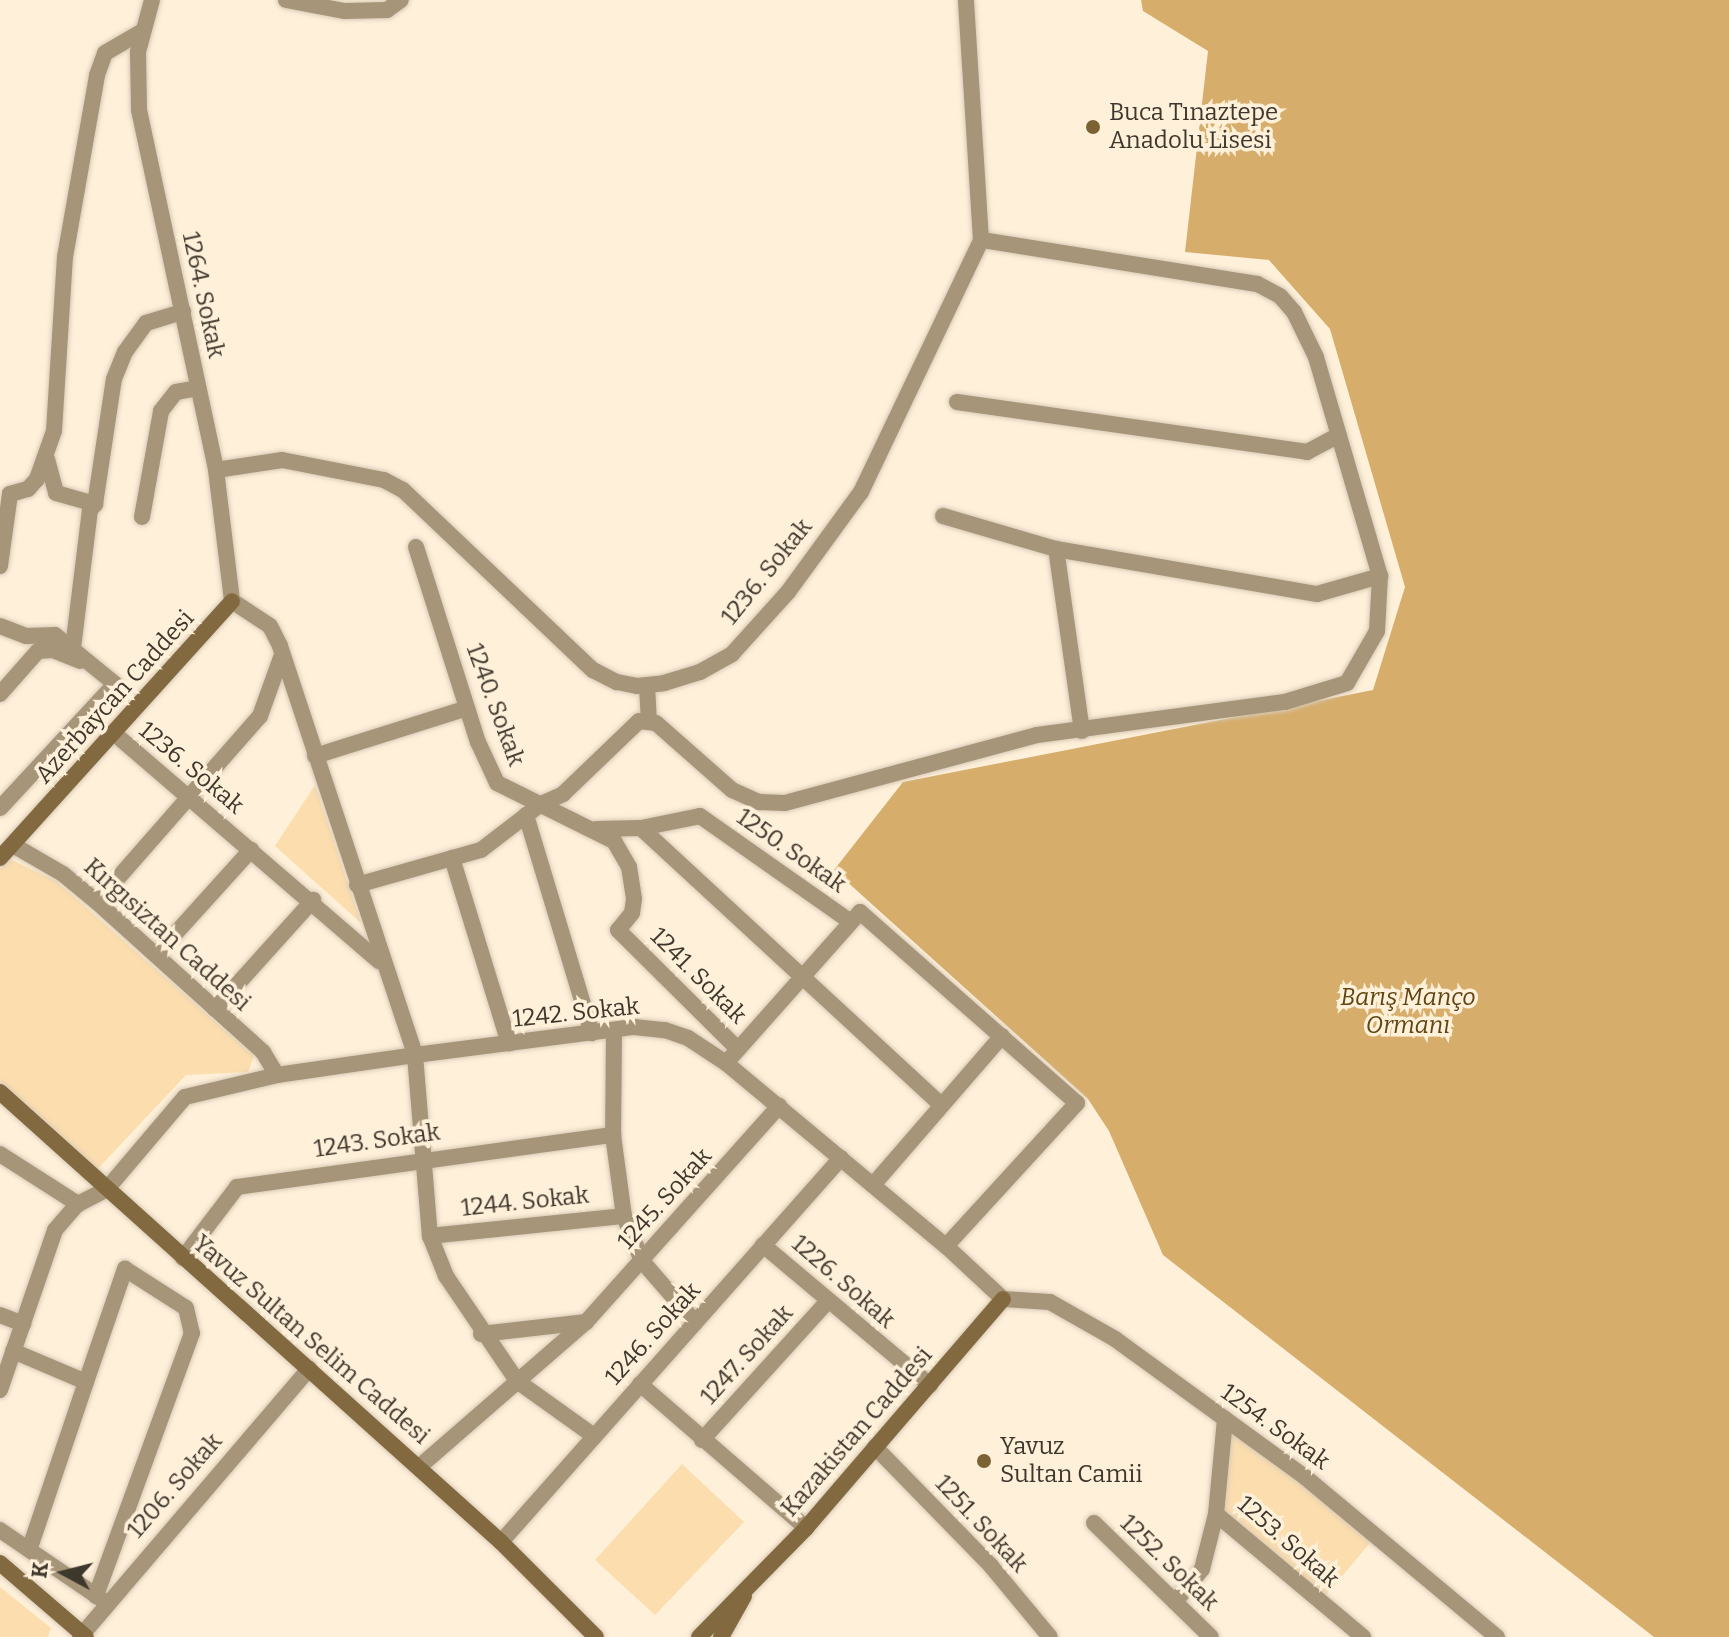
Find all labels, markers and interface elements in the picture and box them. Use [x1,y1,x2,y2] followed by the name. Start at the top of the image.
[1109,99,1278,155] place label: Buca Tınaztepe Anadolu Lisesi
[1084,118,1102,136] marker: Buca Tınaztepe Anadolu Lisesi
[176,229,230,361] street label: 1264. Sokak
[716,513,818,631] street label: 1236. Sokak
[30,604,200,790] street label: Azerbaycan Caddesi
[460,640,530,770] street label: 1240. Sokak
[133,716,249,820] street label: 1236. Sokak
[731,803,851,899] street label: 1250. Sokak
[78,853,256,1017] street label: Kırgısiztan Caddesi
[644,922,752,1030] street label: 1241. Sokak
[1340,984,1476,1040] park label: Barış Manço Ormanı
[511,992,641,1034] street label: 1242. Sokak
[312,1118,442,1164] street label: 1243. Sokak
[612,1142,718,1256] street label: 1245. Sokak
[460,1181,590,1223] street label: 1244. Sokak
[187,1229,435,1451] street label: Yavuz Sultan Selim Caddesi
[785,1229,901,1335] street label: 1226. Sokak
[599,1277,707,1391] street label: 1246. Sokak
[695,1299,799,1411] street label: 1247. Sokak
[775,1341,939,1523] street label: Kazakistan Caddesi
[1215,1378,1335,1476] street label: 1254. Sokak
[122,1428,228,1544] street label: 1206. Sokak
[1000,1433,1143,1489] place label: Yavuz Sultan Camii
[975,1452,993,1470] marker: Yavuz Sultan Camii
[929,1469,1033,1579] street label: 1251. Sokak
[1231,1490,1345,1594] street label: 1253. Sokak
[1114,1509,1224,1617] street label: 1252. Sokak
[24,1533,104,1613] north arrow
[25,1561,54,1580] text: K

